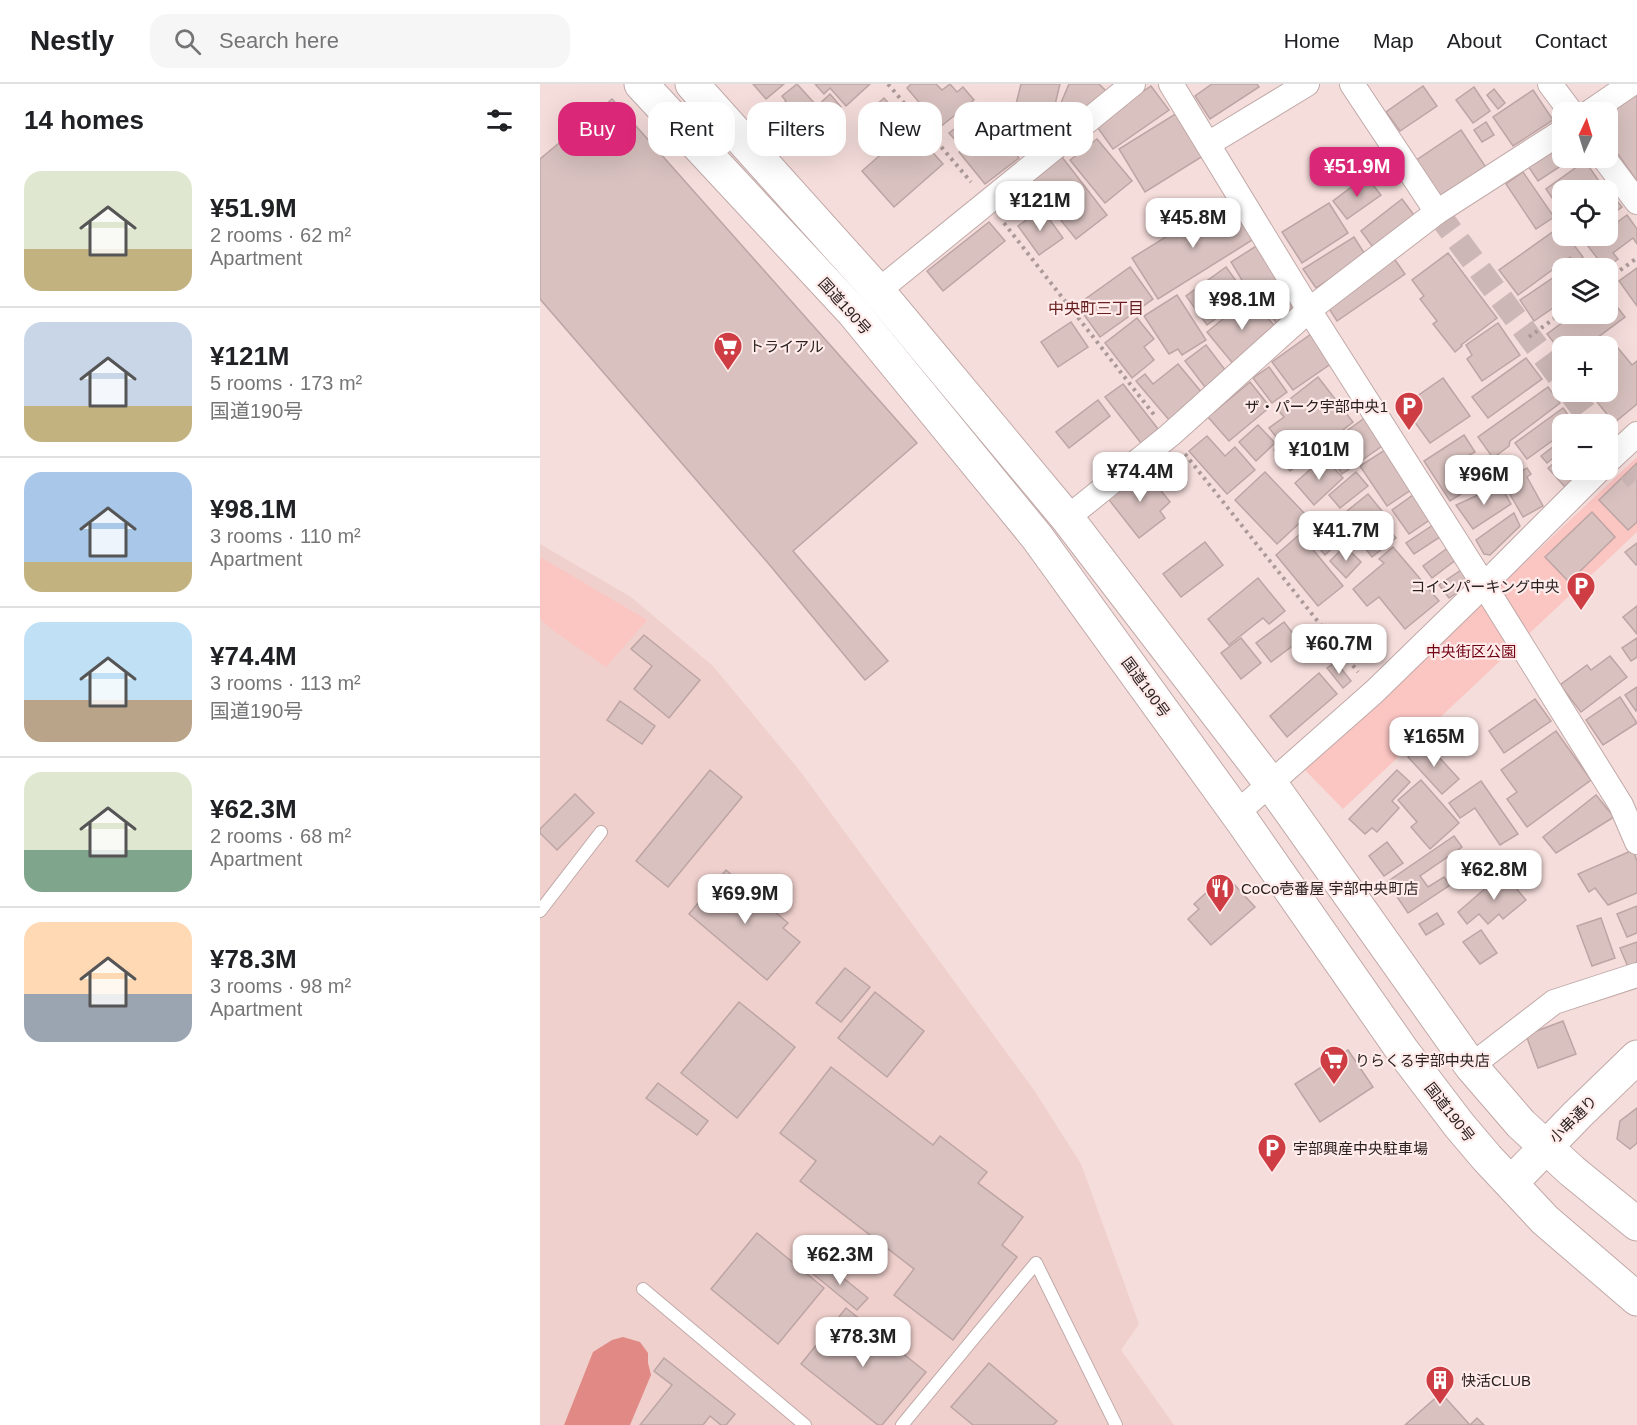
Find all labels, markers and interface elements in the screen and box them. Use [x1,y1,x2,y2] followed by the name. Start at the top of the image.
[150,14,570,68] search box
[30,25,114,56] text: Nestly
[171,25,204,58] icon: search
[219,28,339,53] text: Search here
[1284,29,1340,52] text: Home
[1373,29,1414,52] text: Map
[1447,29,1502,52] text: About
[1535,29,1607,52] text: Contact
[558,102,636,156] chip: Buy
[648,102,735,156] chip: Rent
[747,102,846,156] chip: Filters
[858,102,942,156] chip: New
[954,102,1093,156] chip: Apartment
[1552,102,1618,168] north arrow
[1552,102,1618,480] map controls
[483,104,516,137] icon: filters
[24,105,144,135] text: 14 homes
[1308,147,1406,198] pin: ¥51.9M
[1324,155,1390,177] text: ¥51.9M
[1552,180,1618,246] button: locate
[998,181,1082,232] pin: ¥121M
[1009,189,1071,211] text: ¥121M
[210,193,297,223] text: ¥51.9M
[72,195,144,267] icon: home
[1144,198,1242,249] pin: ¥45.8M
[1160,206,1226,228] text: ¥45.8M
[210,224,351,246] text: 2 rooms · 62 m²
[210,247,302,269] text: Apartment
[1552,258,1618,324] button: layers
[815,274,875,338] street label: 国道190号
[1193,280,1291,331] pin: ¥98.1M
[1209,288,1275,310] text: ¥98.1M
[1048,300,1144,317] district label: 中央町三丁目
[712,330,744,372] supermarket icon: トライアル
[1552,336,1618,402] button: +
[749,338,824,355] place label: トライアル
[210,341,290,371] text: ¥121M
[72,346,144,418] icon: home
[210,372,362,394] text: 5 rooms · 173 m²
[1393,390,1425,432] parking icon: ザ・パーク宇部中央1
[1245,398,1388,415] place label: ザ・パーク宇部中央1
[210,400,303,422] text: 国道190号
[1552,414,1618,480] button: −
[1277,430,1361,481] pin: ¥101M
[1288,438,1350,460] text: ¥101M
[1091,452,1189,503] pin: ¥74.4M
[1448,455,1520,506] pin: ¥96M
[1107,460,1173,482] text: ¥74.4M
[1459,463,1509,485] text: ¥96M
[210,494,297,524] text: ¥98.1M
[72,496,144,568] icon: home
[1297,511,1395,562] pin: ¥41.7M
[1313,519,1379,541] text: ¥41.7M
[210,525,361,547] text: 3 rooms · 110 m²
[210,548,302,570] text: Apartment
[1565,570,1597,612] parking icon: コインパーキング中央
[1410,578,1560,595] place label: コインパーキング中央
[1290,624,1388,675] pin: ¥60.7M
[1306,632,1372,654] text: ¥60.7M
[210,641,297,671] text: ¥74.4M
[1426,643,1516,660] park label: 中央街区公園
[72,646,144,718] icon: home
[1119,654,1173,720] street label: 国道190号
[210,672,361,694] text: 3 rooms · 113 m²
[210,700,303,722] text: 国道190号
[1392,717,1476,768] pin: ¥165M
[1403,725,1465,747] text: ¥165M
[210,794,297,824] text: ¥62.3M
[72,796,144,868] icon: home
[210,825,351,847] text: 2 rooms · 68 m²
[210,848,302,870] text: Apartment
[1445,850,1543,901] pin: ¥62.8M
[1461,858,1527,880] text: ¥62.8M
[1204,872,1236,914] restaurant icon: CoCo壱番屋 宇部中央町店
[696,874,794,925] pin: ¥69.9M
[1241,880,1419,897] place label: CoCo壱番屋 宇部中央町店
[712,882,778,904] text: ¥69.9M
[210,944,297,974] text: ¥78.3M
[72,946,144,1018] icon: home
[210,975,351,997] text: 3 rooms · 98 m²
[210,998,302,1020] text: Apartment
[1318,1044,1350,1086] supermarket icon: りらくる宇部中央店
[1355,1052,1490,1069] place label: りらくる宇部中央店
[1422,1079,1478,1145] street label: 国道190号
[1546,1092,1600,1146] street label: 小串通り
[1256,1132,1288,1174] parking icon: 宇部興産中央駐車場
[1293,1140,1428,1157] place label: 宇部興産中央駐車場
[791,1235,889,1286] pin: ¥62.3M
[807,1243,873,1265] text: ¥62.3M
[814,1317,912,1368] pin: ¥78.3M
[830,1325,896,1347] text: ¥78.3M
[1424,1364,1456,1406] building icon: 快活CLUB
[1461,1372,1531,1389] place label: 快活CLUB

